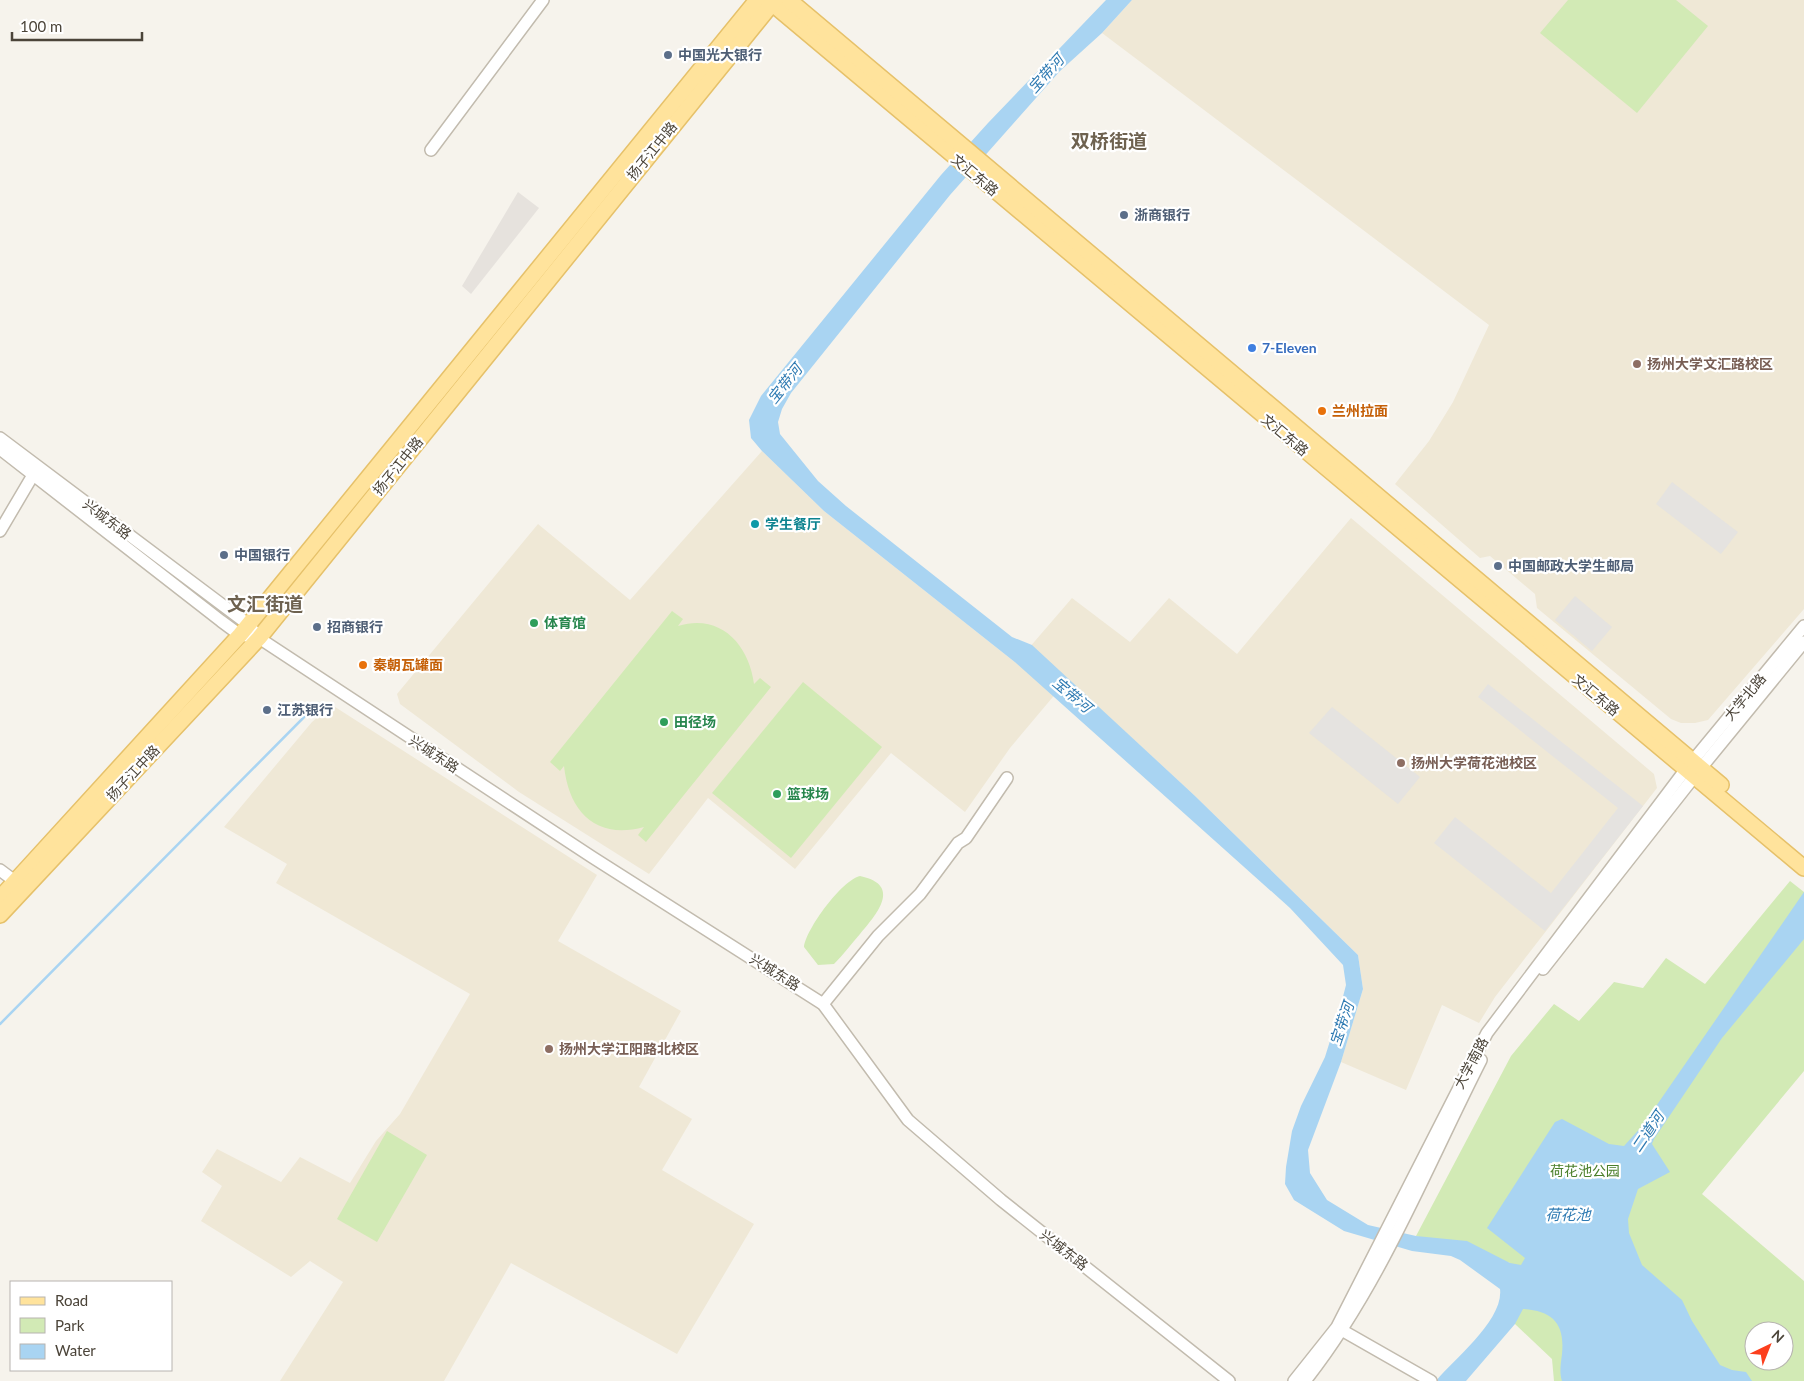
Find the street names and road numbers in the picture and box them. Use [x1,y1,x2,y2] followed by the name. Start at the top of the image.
[623,118,680,183] street label: 扬子江中路
[948,150,1002,199] street label: 文汇东路
[1258,410,1312,459] street label: 文汇东路
[369,433,426,498] street label: 扬子江中路
[80,495,135,542] street label: 兴城东路
[1569,670,1623,719] street label: 文汇东路
[1720,670,1769,724] street label: 大学北路
[406,731,462,776] street label: 兴城东路
[103,741,163,804] street label: 扬子江中路
[747,950,804,994] street label: 兴城东路
[1450,1034,1491,1091] street label: 大学南路
[1037,1226,1092,1274] street label: 兴城东路

